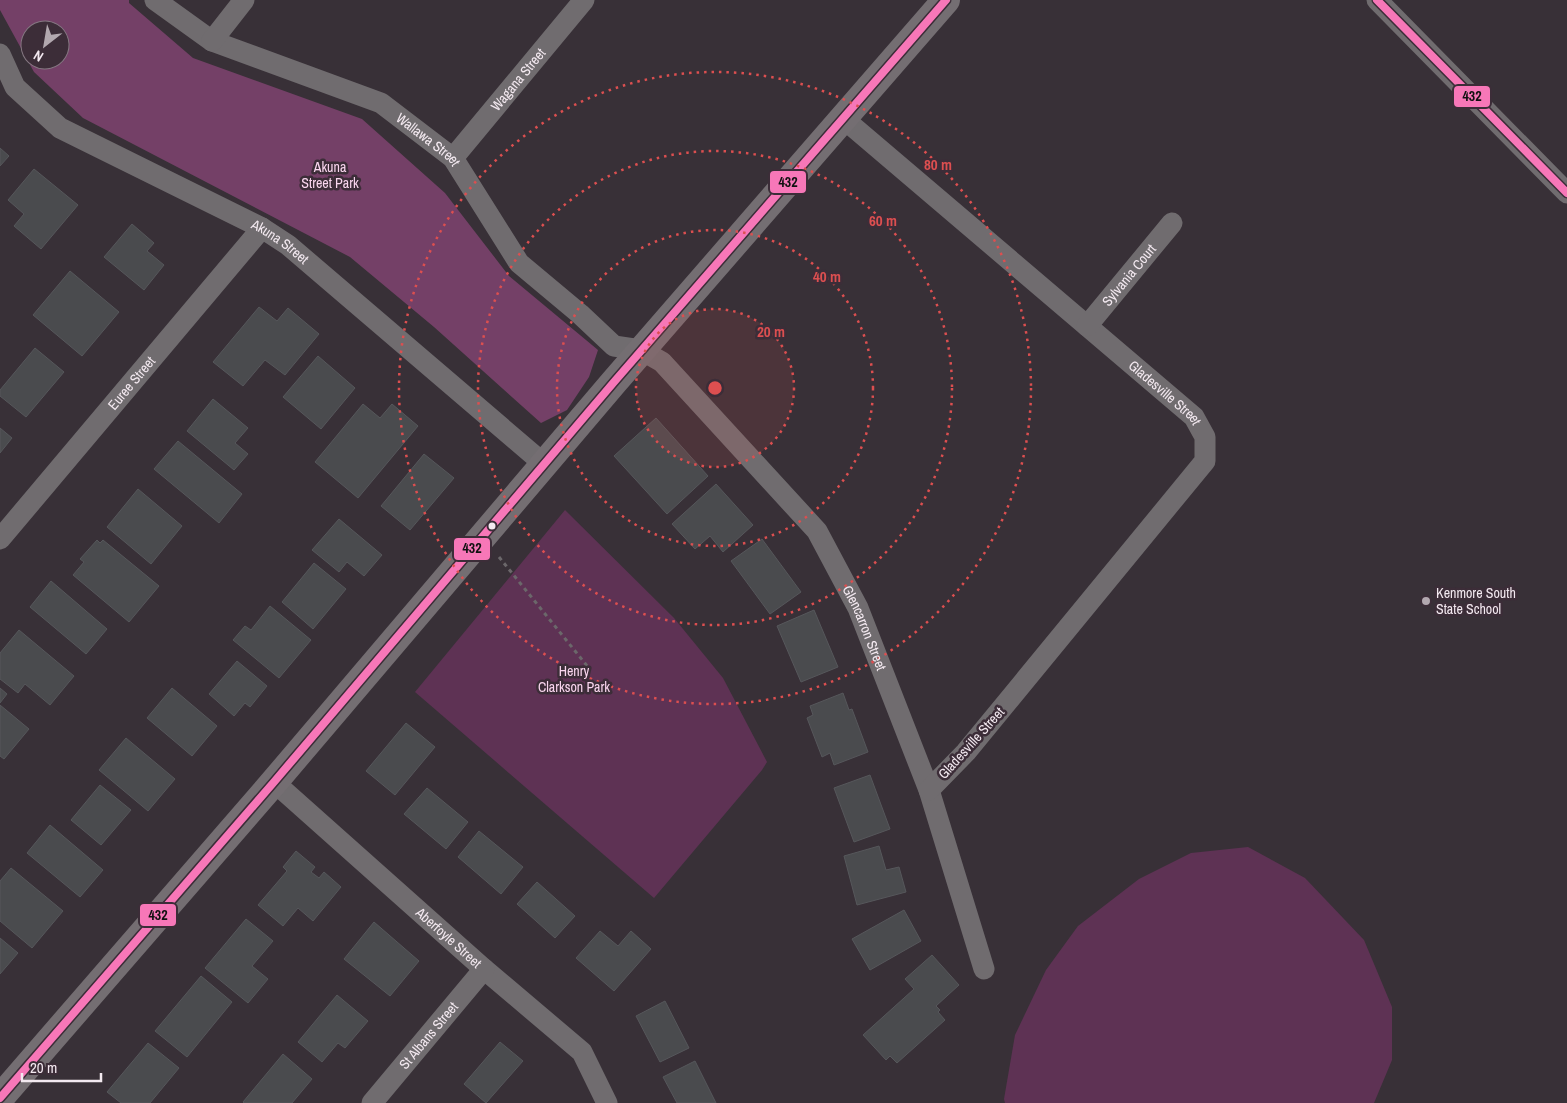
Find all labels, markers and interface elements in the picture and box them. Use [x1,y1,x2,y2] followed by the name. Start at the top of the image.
[20,20,70,70] north arrow
[487,44,549,115] street label: Wagana Street
[30,46,46,66] text: N
[1453,85,1491,108] line badge: 432
[1462,87,1482,105] text: 432
[392,109,465,169] street label: Wallawa Street
[924,154,952,175] text: 80 m
[301,158,359,192] park label: Akuna Street Park
[769,170,807,194] line badge: 432
[778,173,798,191] text: 432
[869,210,897,231] text: 60 m
[247,215,313,268] street label: Akuna Street
[1098,240,1160,310] street label: Sylvania Court
[813,266,841,287] text: 40 m
[757,321,785,342] text: 20 m
[104,352,159,413] street label: Euree Street
[1125,356,1206,428] street label: Gladesville Street
[706,379,724,397] centre of rings
[487,521,497,531] unlabelled marker
[453,537,491,561] line badge: 432
[462,539,482,557] text: 432
[839,582,890,673] street label: Glencarron Street
[1436,584,1516,618] place label: Kenmore South State School
[1420,595,1432,607] marker: Kenmore South State School
[538,662,610,696] park label: Henry Clarkson Park
[934,703,1008,783] street label: Gladesville Street
[139,903,177,927] line badge: 432
[411,903,486,972] street label: Aberfoyle Street
[148,906,168,924] text: 432
[395,998,462,1073] street label: St Albans Street
[22,1050,101,1082] scale bar
[30,1057,57,1078] text: 20 m

